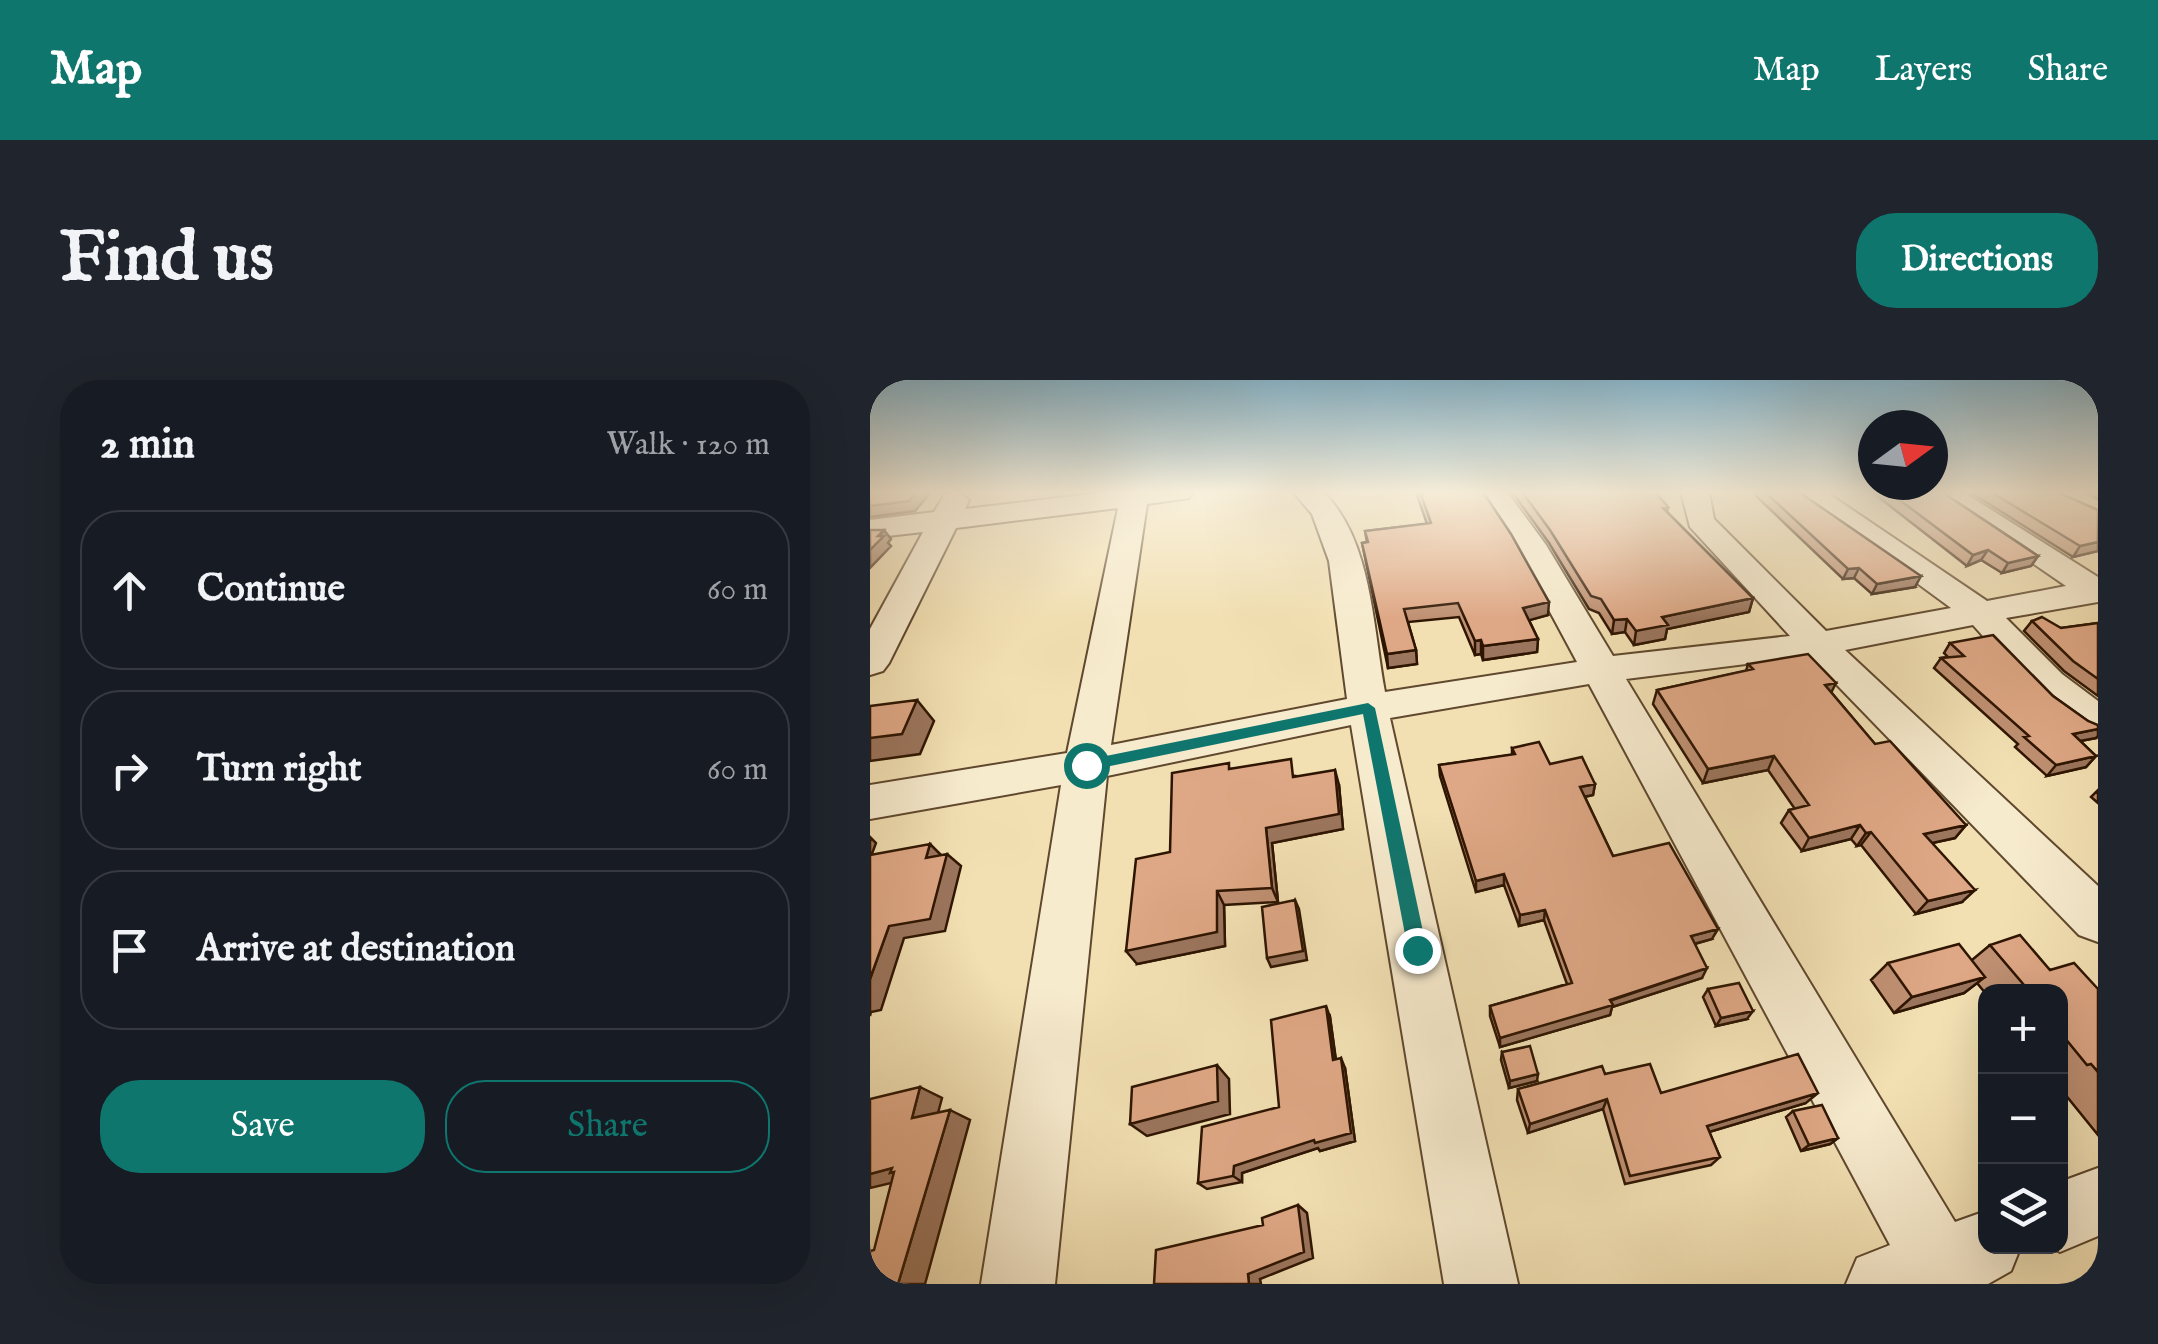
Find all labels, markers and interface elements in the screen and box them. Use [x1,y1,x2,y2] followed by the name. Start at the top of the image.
[50,40,142,100] text: Map
[1753,48,1820,93] text: Map
[1875,48,1972,93] text: Layers
[2027,48,2108,93] text: Share
[1856,213,2098,308] button: Directions
[60,216,274,304] text: Find us
[1858,410,1948,500] north arrow
[100,419,195,472] text: 2 min
[606,425,770,466] text: Walk · 120 m
[102,563,157,618] icon: ahead
[197,566,345,614] text: Continue
[707,570,768,611] text: 60 m
[102,743,157,798] icon: right
[1064,743,1110,789] route start
[197,746,361,794] text: Turn right
[707,750,768,791] text: 60 m
[102,923,157,978] icon: arrive
[197,926,515,974] text: Arrive at destination
[1395,928,1441,974] route end
[1978,984,2068,1254] map controls
[1978,984,2068,1074] button: +
[1978,1074,2068,1164] button: −
[100,1080,425,1173] button: Save
[445,1080,770,1173] button: Share
[1978,1164,2068,1254] button: layers

